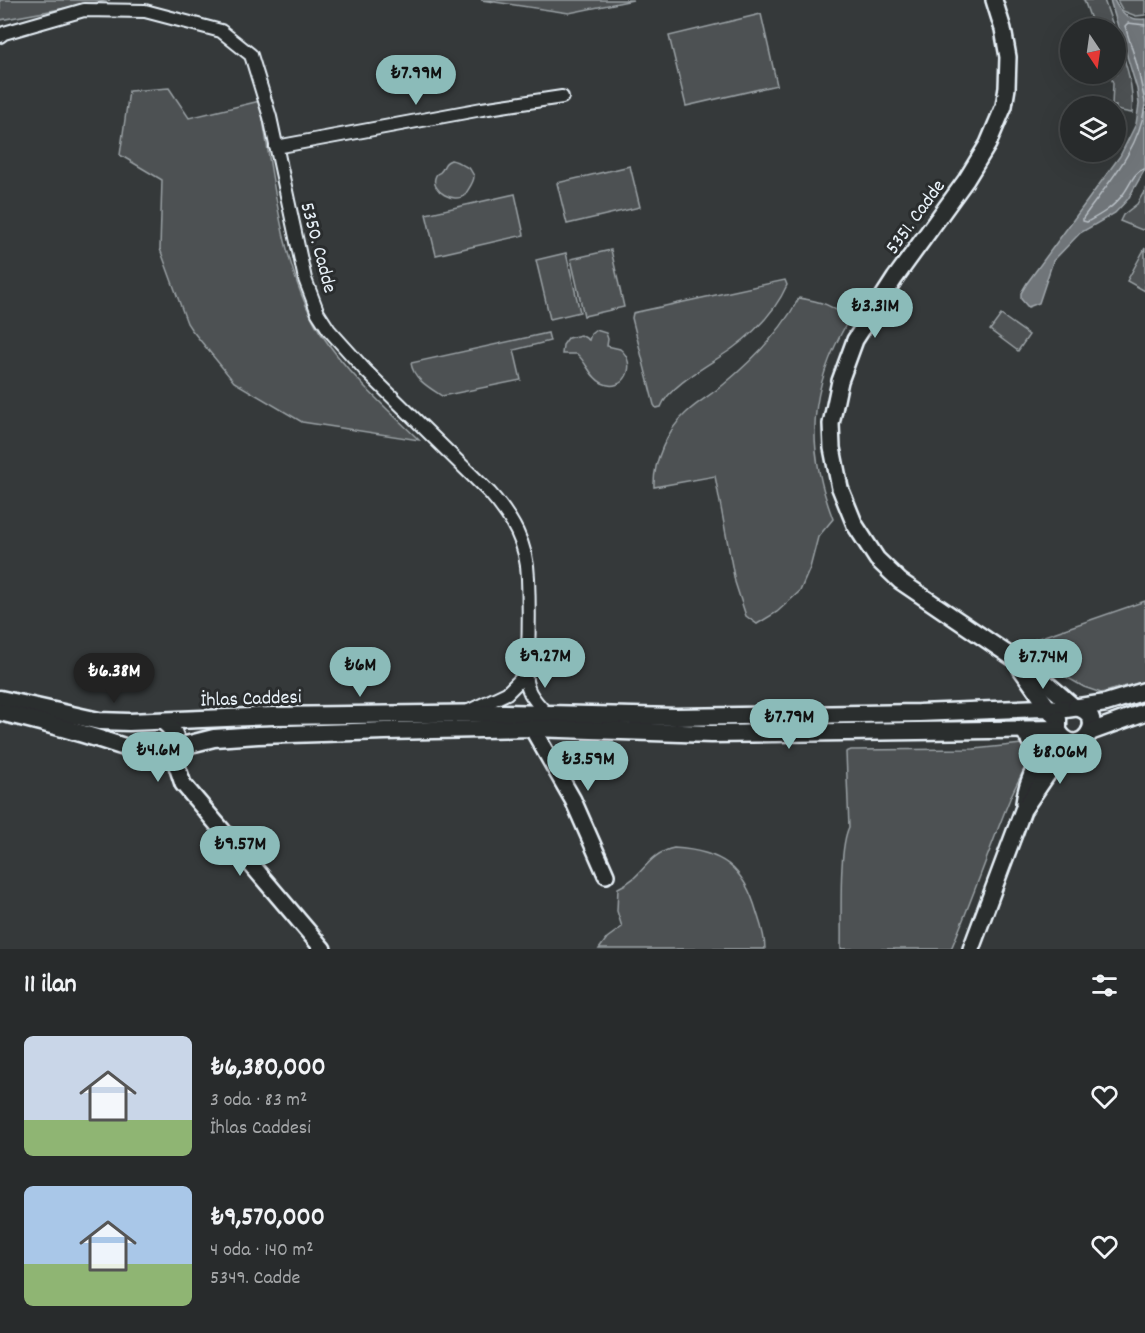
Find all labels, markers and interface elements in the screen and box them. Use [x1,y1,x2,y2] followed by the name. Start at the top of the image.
[1060,18,1126,84] north arrow
[1060,18,1126,162] map controls
[367,55,465,106] pin: ₺7.99M
[390,60,442,88] text: ₺7.99M
[1060,96,1126,162] button: layers
[880,174,953,261] street label: 5351. Cadde
[292,199,343,297] street label: 5350. Cadde
[826,288,924,339] pin: ₺3.31M
[851,293,899,321] text: ₺3.31M
[496,638,594,689] pin: ₺9.27M
[994,639,1092,690] pin: ₺7.74M
[519,643,571,671] text: ₺9.27M
[1018,644,1068,672] text: ₺7.74M
[331,647,389,698] pin: ₺6M
[344,652,376,680] text: ₺6M
[65,653,163,704] pin: ₺6.38M
[88,658,140,686] text: ₺6.38M
[200,684,302,716] street label: İhlas Caddesi
[740,699,838,750] pin: ₺7.79M
[764,704,814,732] text: ₺7.79M
[116,732,200,783] pin: ₺4.6M
[1011,734,1109,785] pin: ₺8.06M
[136,737,180,765] text: ₺4.6M
[1033,739,1087,767] text: ₺8.06M
[539,741,637,792] pin: ₺3.59M
[561,746,615,774] text: ₺3.59M
[191,826,289,877] pin: ₺9.57M
[214,831,266,859] text: ₺9.57M
[24,967,77,1004] text: 11 ilan
[1088,969,1121,1002] icon: filters
[210,1050,326,1087] text: ₺6,380,000
[72,1060,144,1132] icon: home
[1088,1080,1121,1113] icon: heart
[210,1087,307,1115] text: 3 oda · 83 m²
[210,1115,311,1143] text: İhlas Caddesi
[210,1200,325,1237] text: ₺9,570,000
[72,1210,144,1282] icon: home
[1088,1230,1121,1263] icon: heart
[210,1237,313,1265] text: 4 oda · 140 m²
[210,1265,300,1293] text: 5349. Cadde

